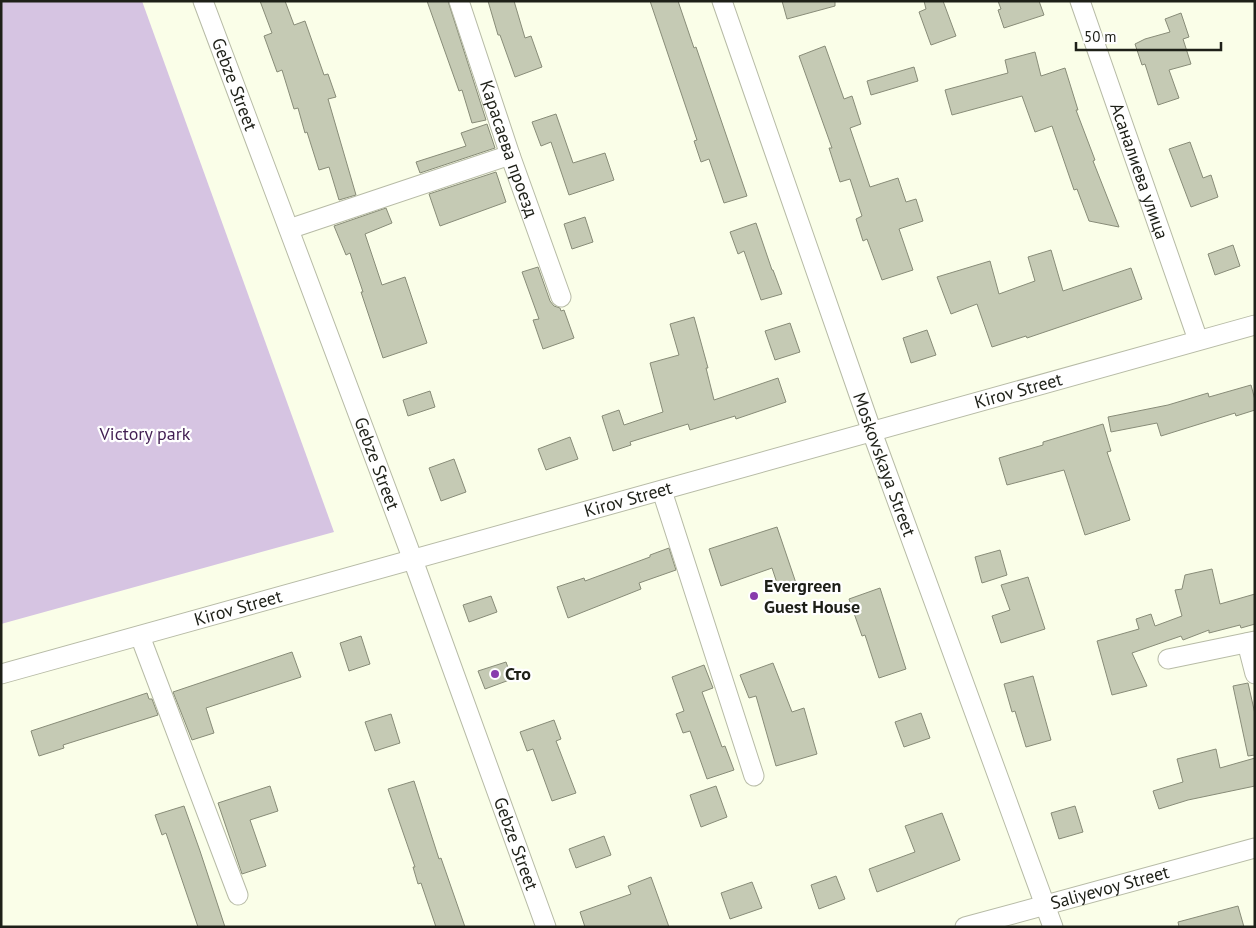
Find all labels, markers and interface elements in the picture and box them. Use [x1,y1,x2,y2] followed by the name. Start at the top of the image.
[1076,20,1221,52] scale bar
[1084,27,1117,46] text: 50 m
[207,35,263,134] street label: Gebze Street
[475,77,544,221] street label: Карасаева проезд
[1105,100,1174,242] street label: Асаналиева улица
[972,367,1065,414] street label: Kirov Street
[848,389,921,539] street label: Moskovskaya Street
[349,414,405,513] street label: Gebze Street
[99,422,191,445] park label: Victory park
[581,476,675,522] street label: Kirov Street
[764,574,860,618] place label: Evergreen Guest House
[191,584,284,631] street label: Kirov Street
[748,590,760,602] marker: Evergreen Guest House
[505,662,531,685] place label: Сто
[489,668,501,680] marker: Сто
[489,794,544,893] street label: Gebze Street
[1048,860,1171,914] street label: Saliyevoy Street

